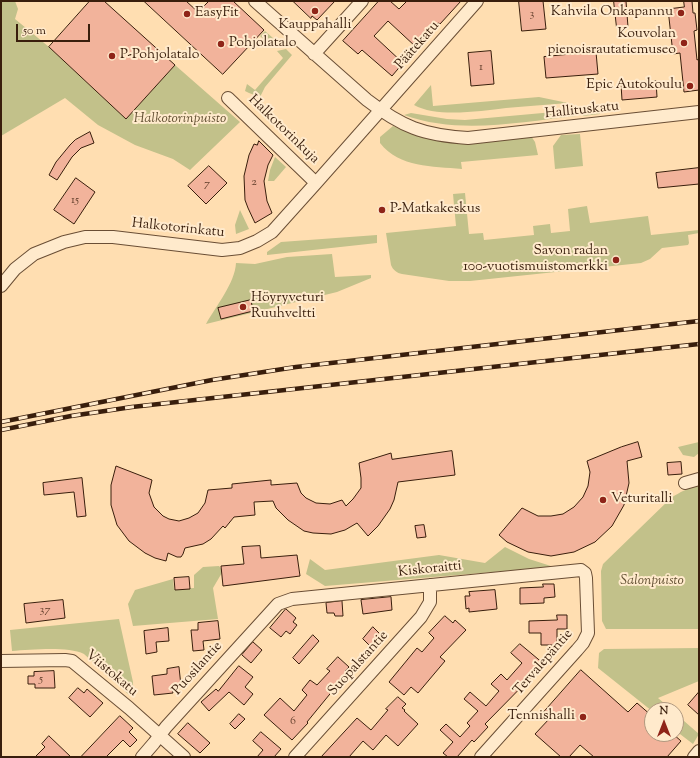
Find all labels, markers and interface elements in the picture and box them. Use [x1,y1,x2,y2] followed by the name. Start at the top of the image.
[551,5,673,21] place label: Kahvila Onkapannu
[195,6,239,22] place label: EasyFit
[310,6,320,16] marker: Kauppahalli
[530,8,534,22] house number: 3
[676,8,686,18] marker: Kahvila Onkapannu
[182,9,192,19] marker: EasyFit
[18,16,92,42] scale bar
[279,18,351,34] place label: Kauppahalli
[392,18,444,74] street label: Päätekatu
[23,22,46,40] text: 50 m
[547,27,676,60] place label: Kouvolan pienoisrautatiemuseo
[229,36,296,52] place label: Pohjolatalo
[679,38,689,48] marker: Kouvolan pienoisrautatiemuseo
[216,39,226,49] marker: Pohjolatalo
[120,48,199,64] place label: P-Pohjolatalo
[107,51,117,61] marker: P-Pohjolatalo
[479,61,483,75] house number: 1
[586,78,682,94] place label: Epic Autokoulu
[685,81,695,91] marker: Epic Autokoulu
[244,92,322,168] street label: Halkotorinkuja
[544,99,620,123] street label: Hallituskatu
[134,112,226,128] park label: Halkotorinpuisto
[251,176,257,190] house number: 2
[204,178,210,192] house number: 7
[71,194,79,208] house number: 15
[390,202,480,218] place label: P-Matkakeskus
[377,205,387,215] marker: P-Matkakeskus
[131,216,225,242] street label: Halkotorinkatu
[463,244,608,276] place label: Savon radan 100-vuotismuistomerkki
[611,255,621,265] marker: Savon radan 100-vuotismuistomerkki
[251,291,324,324] place label: Höyryveturi Ruuhveltti
[238,302,248,312] marker: Höyryveturi Ruuhveltti
[611,492,672,508] place label: Veturitalli
[598,495,608,505] marker: Veturitalli
[397,558,463,582] street label: Kiskoraitti
[620,574,684,590] park label: Salonpuisto
[40,604,50,618] house number: 37
[511,627,577,699] street label: Tervalepäntie
[325,628,393,700] street label: Suopalstantie
[169,639,227,699] street label: Puosilantie
[81,647,141,701] street label: Viistokatu
[39,673,43,687] house number: 5
[644,702,684,742] north arrow
[660,703,668,719] text: N
[507,709,575,725] place label: Tennishalli
[578,712,588,722] marker: Tennishalli
[290,715,296,729] house number: 6

